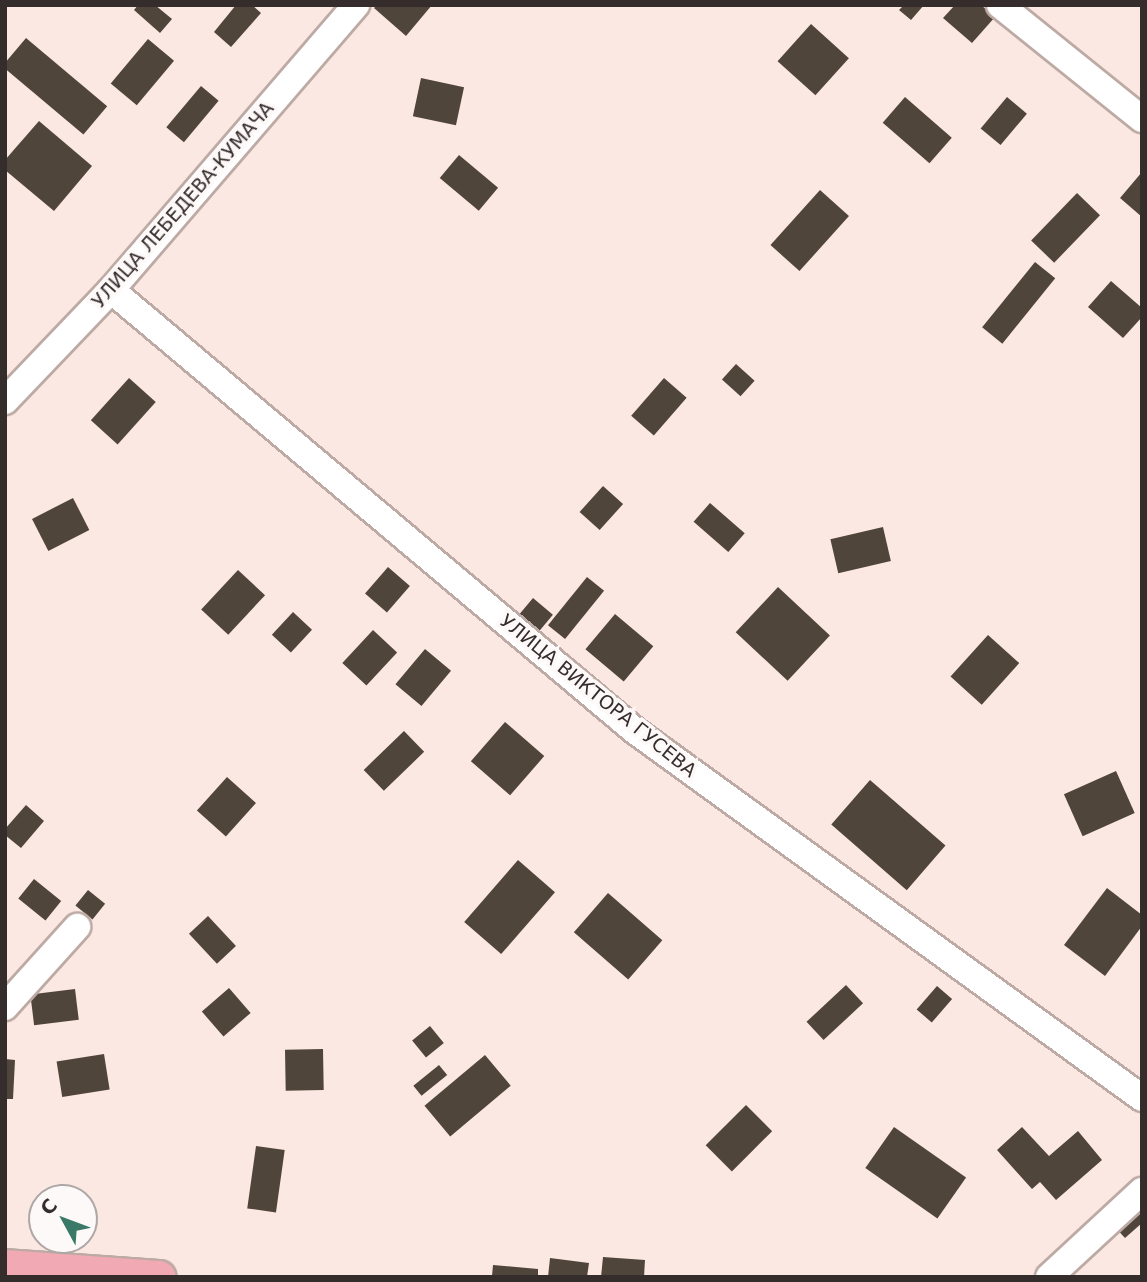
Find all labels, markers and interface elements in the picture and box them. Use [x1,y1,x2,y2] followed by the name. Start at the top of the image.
[87,97,279,313] street label: УЛИЦА ЛЕБЕДЕВА-КУМАЧА
[495,610,701,782] street label: УЛИЦА ВИКТОРА ГУСЕВА
[28,1184,98,1254] north arrow
[36,1194,62,1219] text: С

